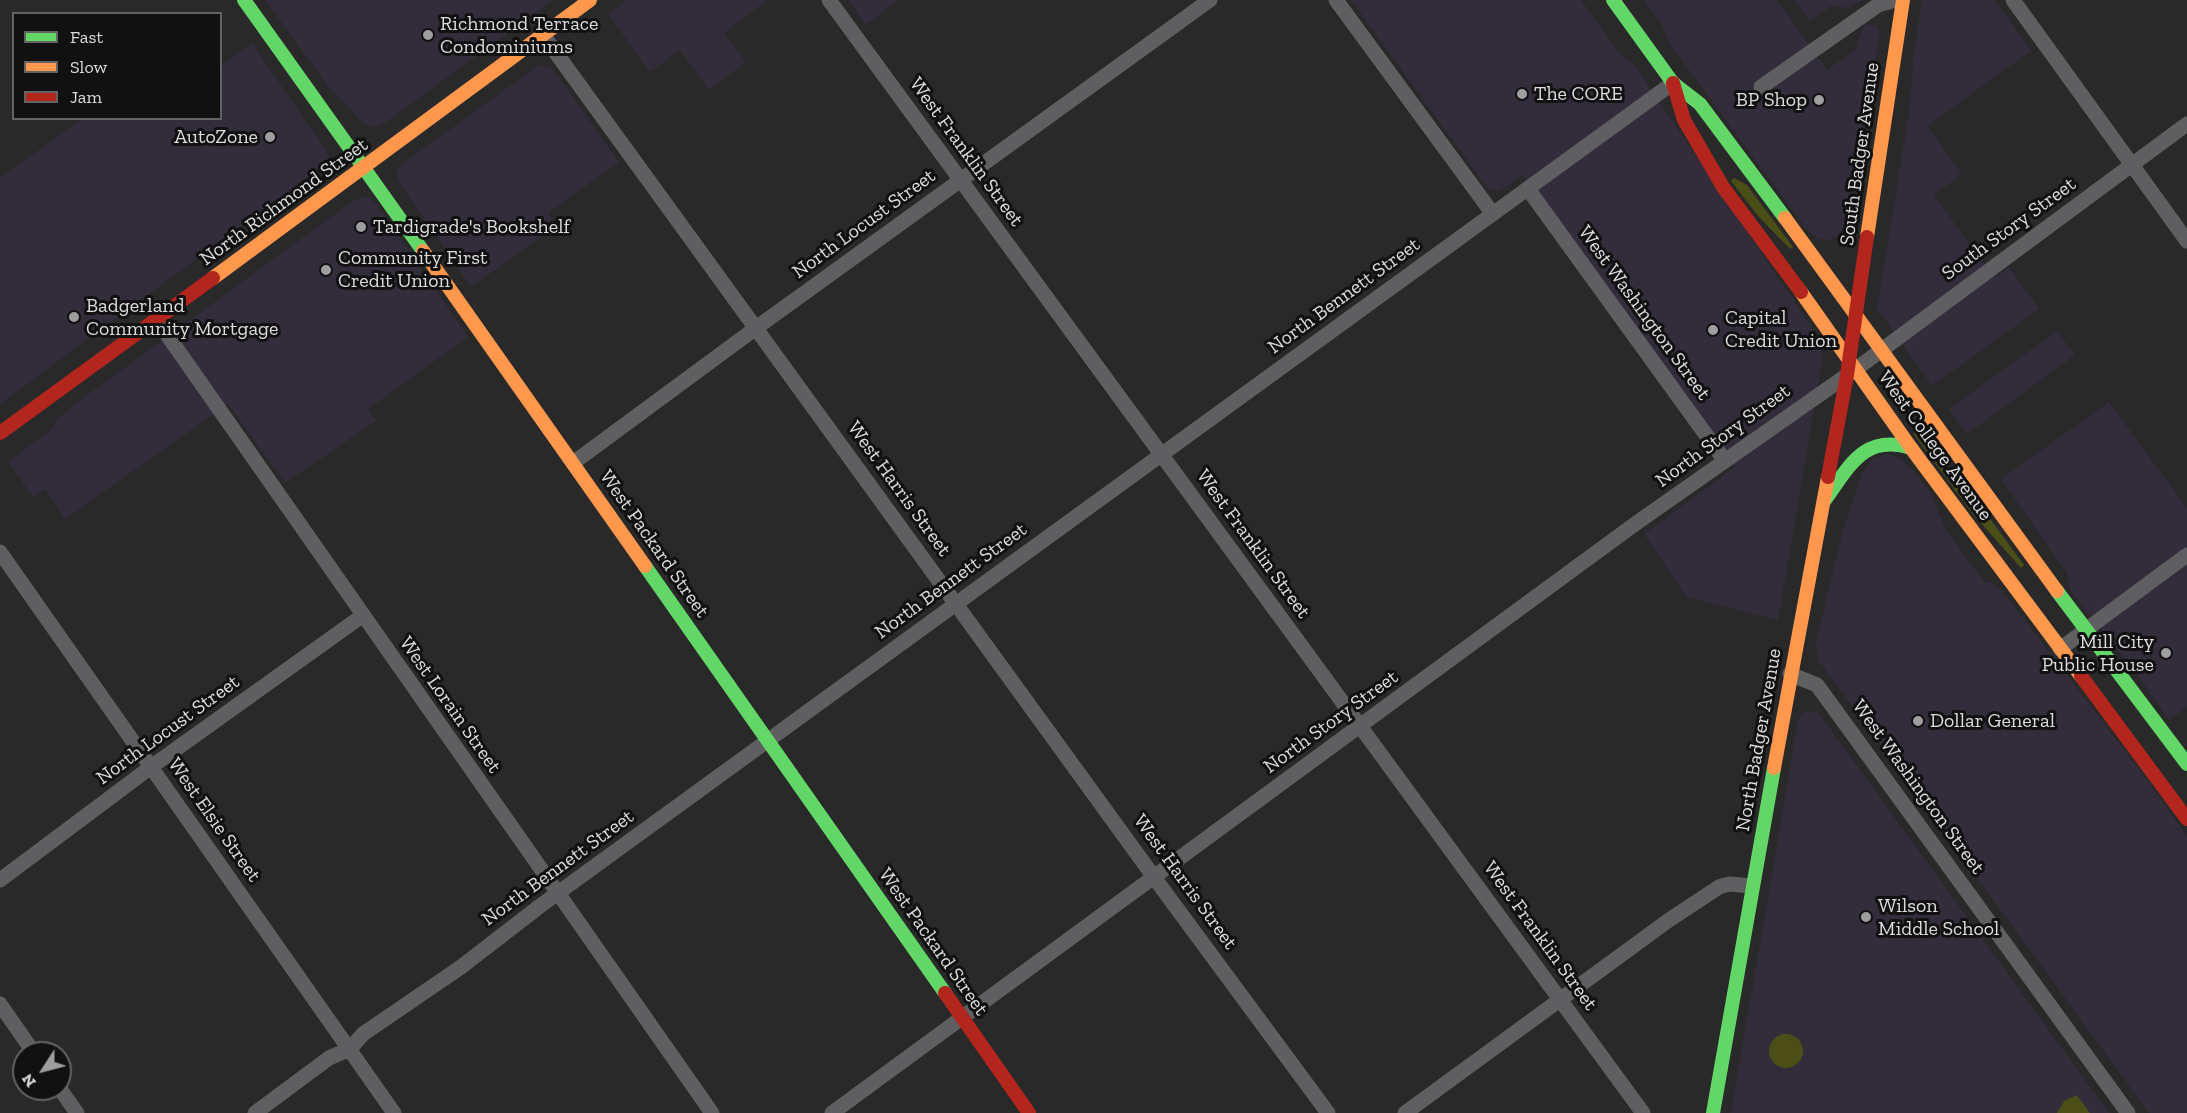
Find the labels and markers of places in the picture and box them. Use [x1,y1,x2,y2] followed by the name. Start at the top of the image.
[440,12,598,59] place label: Richmond Terrace Condominiums
[421,28,435,42] marker: Richmond Terrace Condominiums
[1534,82,1623,106] place label: The CORE
[1515,87,1529,101] marker: The CORE
[1736,88,1807,112] place label: BP Shop
[1812,93,1826,107] marker: BP Shop
[174,125,258,149] place label: AutoZone
[263,130,277,144] marker: AutoZone
[373,215,570,239] place label: Tardigrade's Bookshelf
[354,220,368,234] marker: Tardigrade's Bookshelf
[338,246,487,293] place label: Community First Credit Union
[319,263,333,277] marker: Community First Credit Union
[86,294,278,341] place label: Badgerland Community Mortgage
[1725,306,1837,353] place label: Capital Credit Union
[67,310,81,324] marker: Badgerland Community Mortgage
[1706,323,1720,337] marker: Capital Credit Union
[2042,630,2154,677] place label: Mill City Public House
[2159,646,2173,660] marker: Mill City Public House
[1930,709,2055,733] place label: Dollar General
[1911,714,1925,728] marker: Dollar General
[1878,894,1999,941] place label: Wilson Middle School
[1859,910,1873,924] marker: Wilson Middle School

